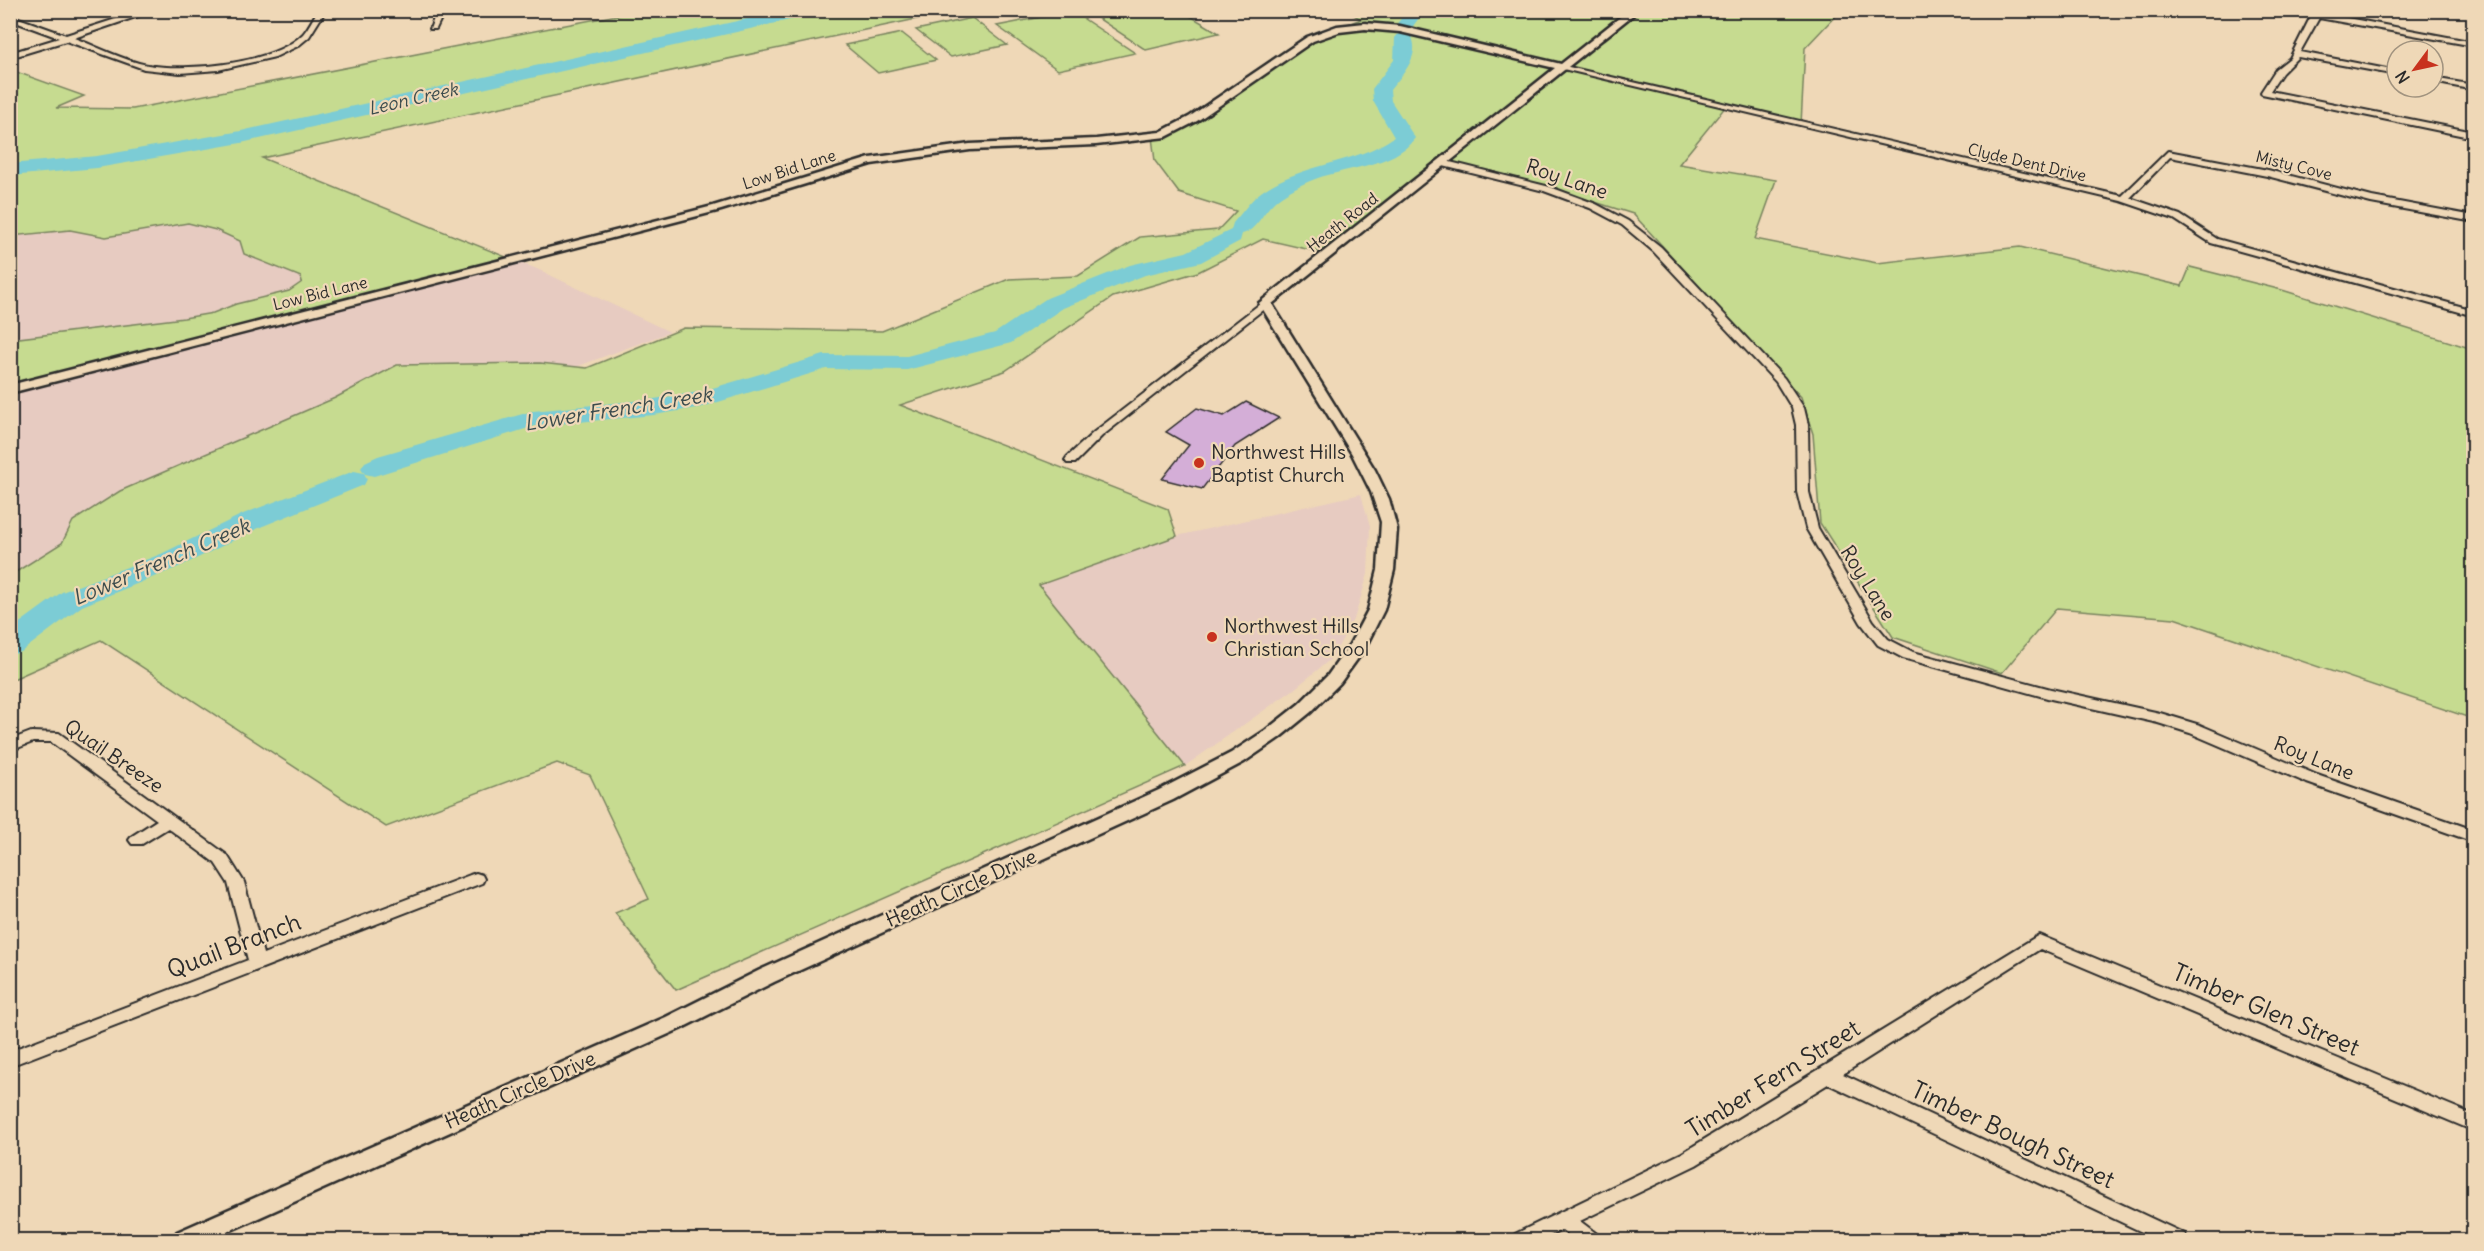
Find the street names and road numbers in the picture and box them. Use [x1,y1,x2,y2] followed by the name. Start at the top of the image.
[1966,139,2088,185] street label: Clyde Dent Drive
[740,145,838,193] street label: Low Bid Lane
[2254,146,2334,184] street label: Misty Cove
[1523,153,1611,204] street label: Roy Lane
[1302,188,1382,256] street label: Heath Road
[271,272,369,314] street label: Low Bid Lane
[1835,540,1901,625] street label: Roy Lane
[60,713,169,798] street label: Quail Breeze
[2270,730,2358,785] street label: Roy Lane
[881,843,1040,932] street label: Heath Circle Drive
[162,906,305,984] street label: Quail Branch
[2168,956,2364,1062] street label: Timber Glen Street
[1680,1013,1865,1144] street label: Timber Fern Street
[440,1045,599,1134] street label: Heath Circle Drive
[1907,1074,2120,1194] street label: Timber Bough Street

